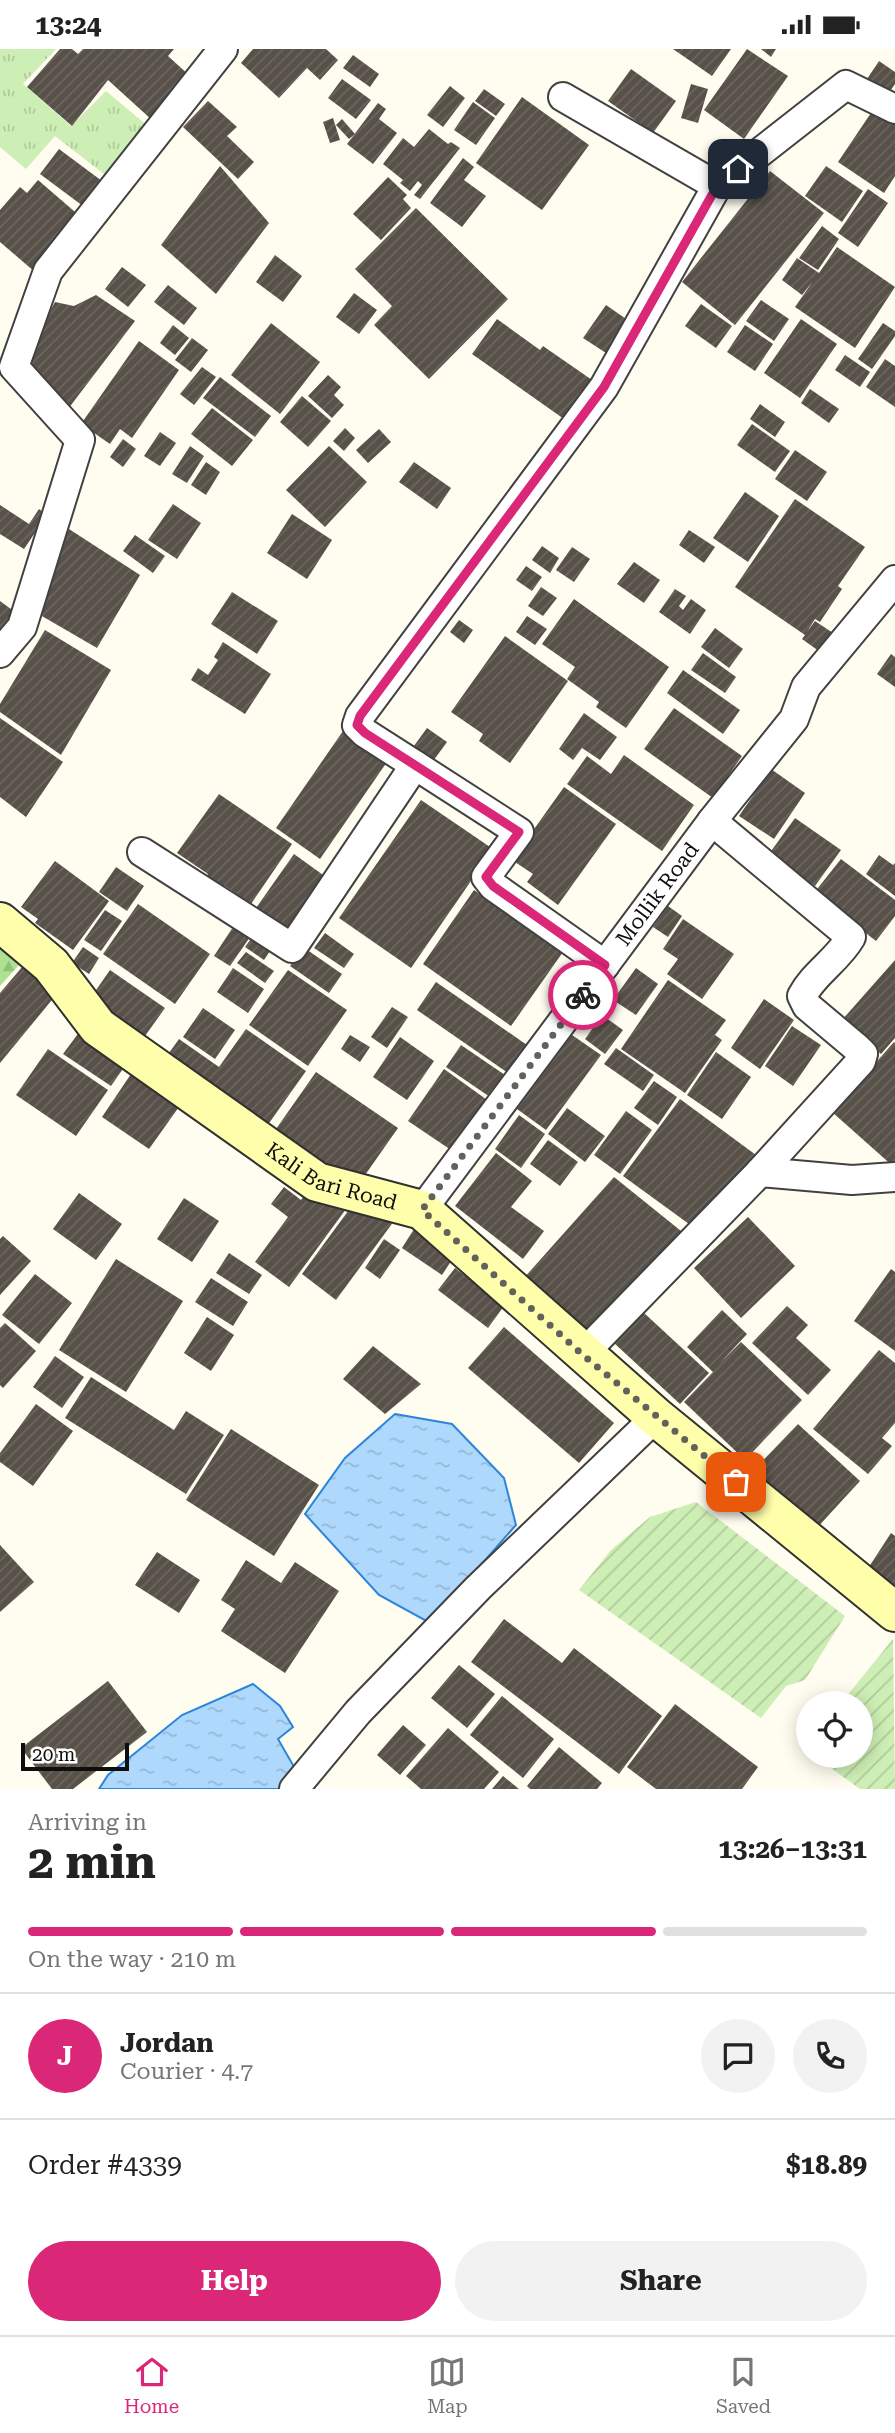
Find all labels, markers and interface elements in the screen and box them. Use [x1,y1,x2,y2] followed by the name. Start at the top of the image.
[35,10,101,40] text: 13:24
[708,139,768,199] pin
[719,150,757,188] icon: home
[611,837,704,950] street label: Mollik Road
[548,960,618,1030] courier
[564,976,602,1014] icon: bike
[261,1137,400,1215] street label: Kali Bari Road
[706,1452,766,1512] pin
[717,1463,755,1501] icon: bag
[796,1691,873,1768] map controls
[796,1691,873,1768] button: locate
[21,1740,130,1772] scale bar
[32,1743,75,1766] text: 20 m
[28,1809,147,1836] text: Arriving in
[718,1834,867,1864] text: 13:26–13:31
[28,1835,156,1889] text: 2 min
[28,1946,236,1973] text: On the way · 210 m
[701,2019,775,2093] button: chat
[793,2019,867,2093] button: phone
[120,2028,214,2058] text: Jordan
[57,2041,73,2071] text: J
[120,2058,253,2085] text: Courier · 4.7
[28,2150,182,2180] text: Order #4339
[786,2150,867,2180] text: $18.89
[28,2241,441,2321] button: Help
[455,2241,867,2321] button: Share
[124,2353,179,2418] tab: Home
[427,2353,468,2418] tab: Map
[716,2353,771,2418] tab: Saved

